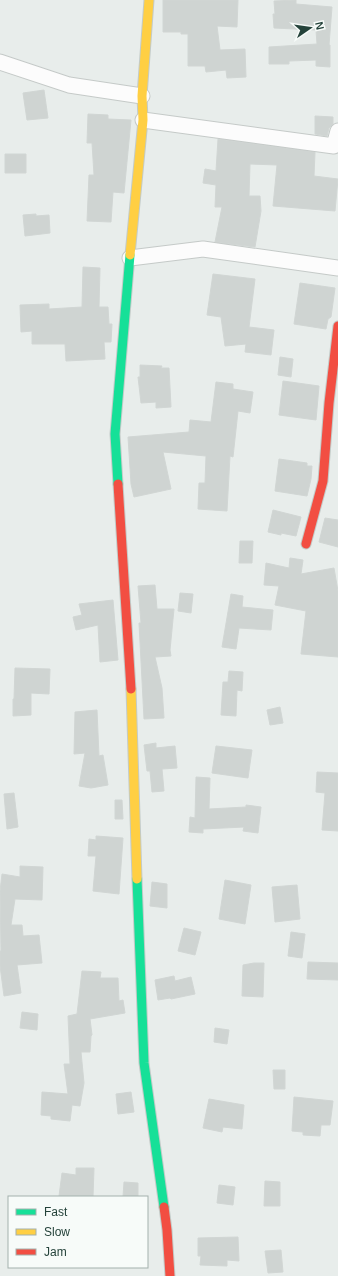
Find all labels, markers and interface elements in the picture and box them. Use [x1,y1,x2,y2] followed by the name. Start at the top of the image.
[290,8,330,48] north arrow
[313,21,326,31] text: N
[8,1196,148,1268] legend
[44,1205,68,1219] text: Fast
[44,1225,70,1239] text: Slow
[44,1245,67,1259] text: Jam

